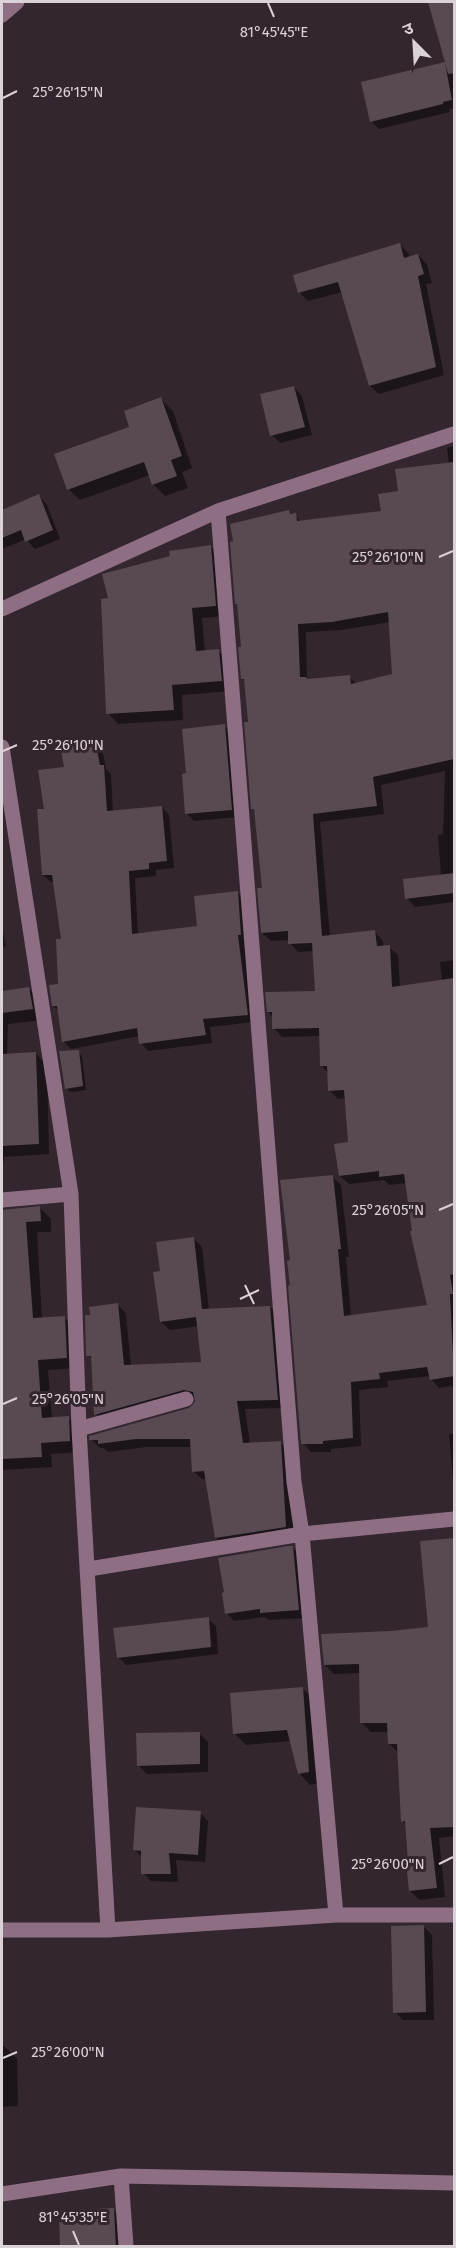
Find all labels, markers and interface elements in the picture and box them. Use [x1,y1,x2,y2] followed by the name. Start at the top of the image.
[384,12,444,72] north arrow
[400,18,417,39] text: उ
[240,23,308,41] text: 81°45'45"E
[33,83,103,101] text: 25°26'15"N
[352,548,424,566] text: 25°26'10"N
[32,736,104,754] text: 25°26'10"N
[352,1201,424,1219] text: 25°26'05"N
[32,1390,104,1408] text: 25°26'05"N
[351,1855,425,1873] text: 25°26'00"N
[31,2043,105,2061] text: 25°26'00"N
[39,2208,107,2226] text: 81°45'35"E

